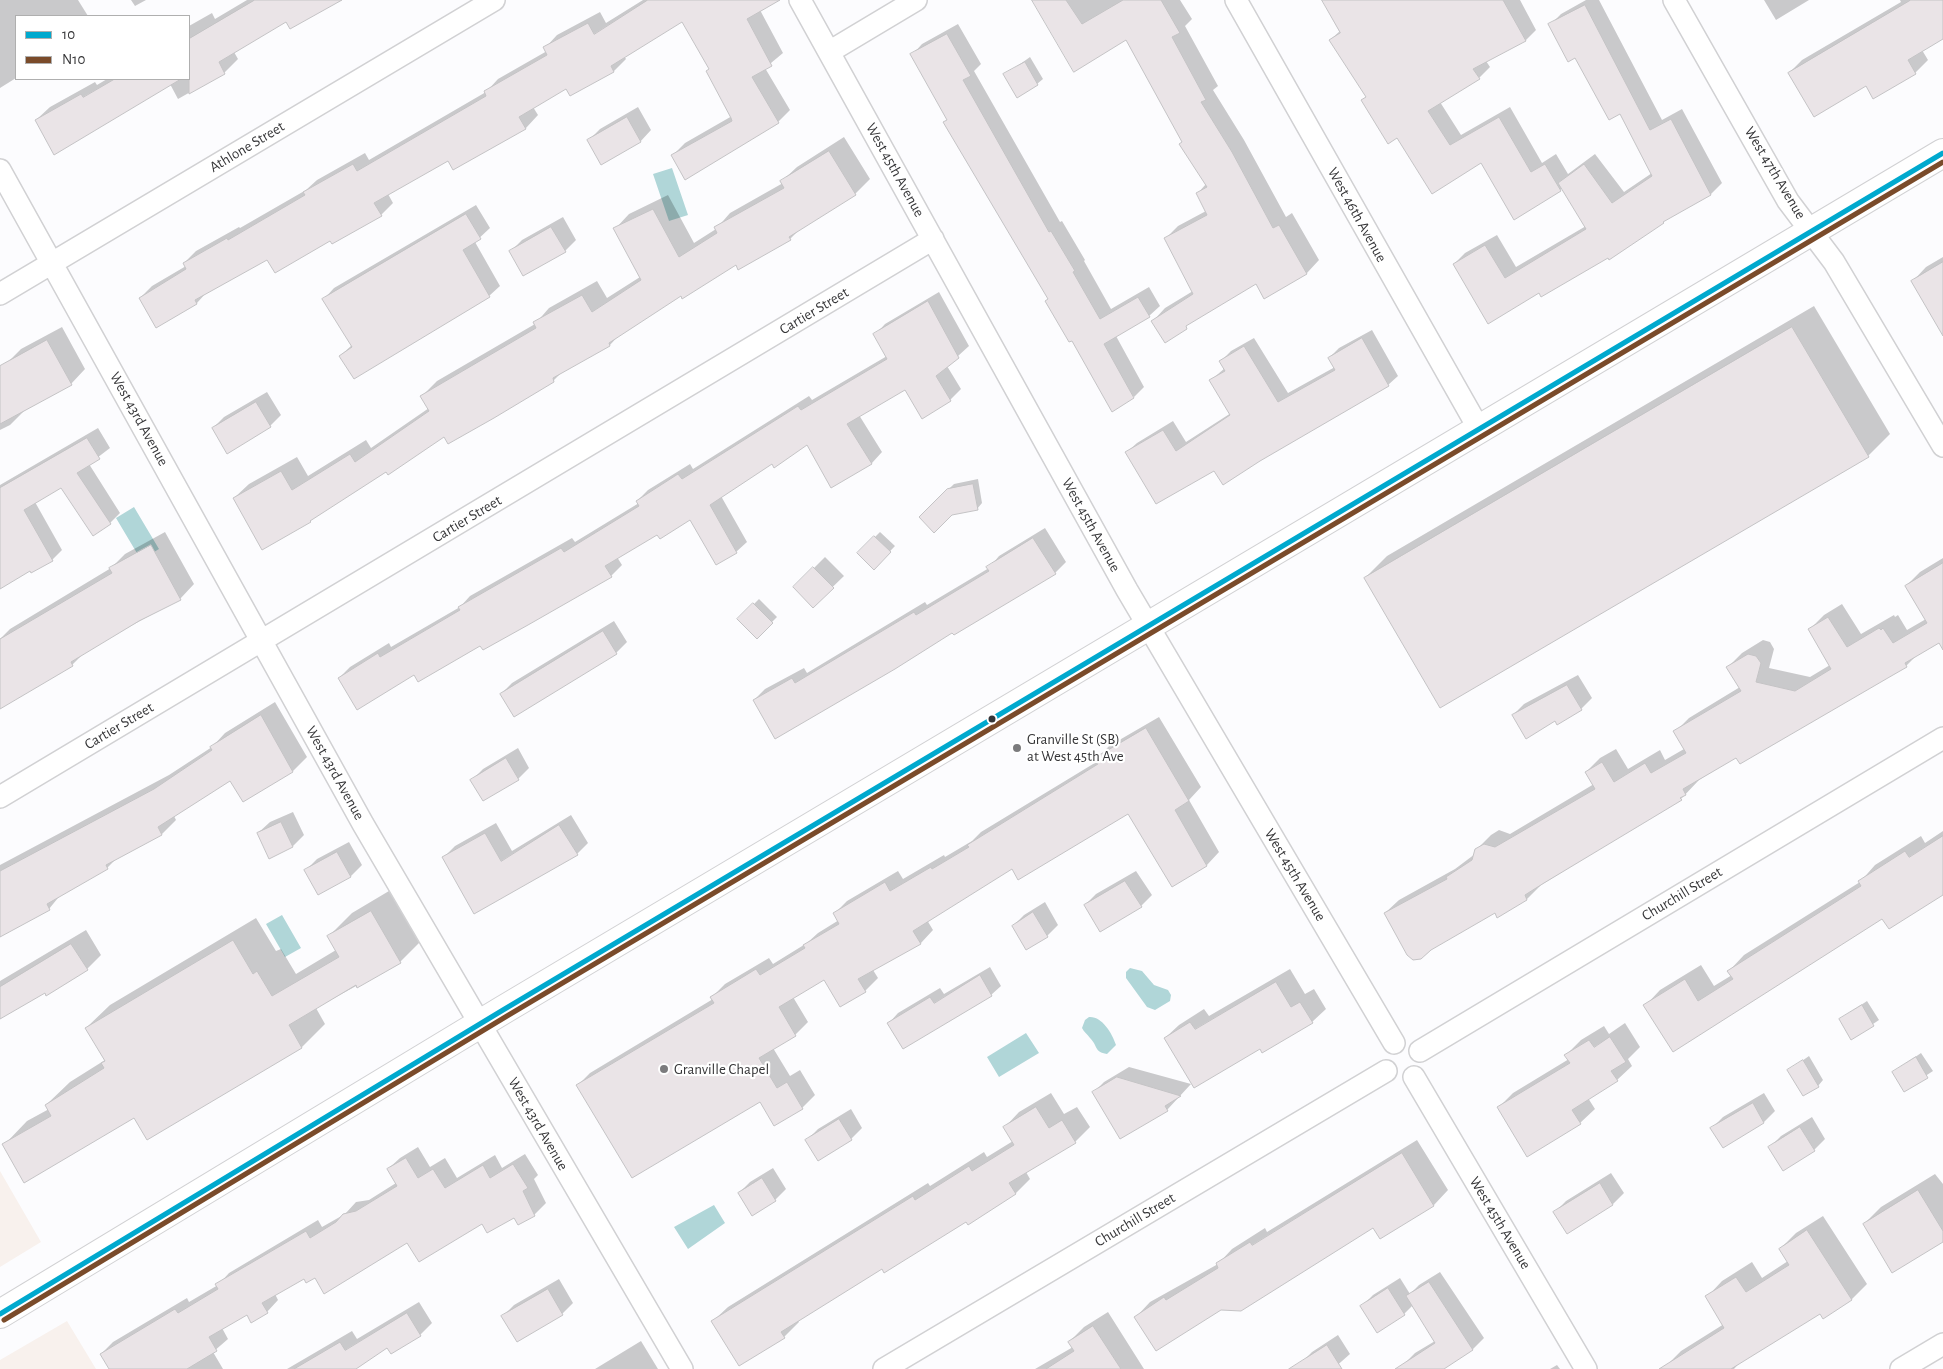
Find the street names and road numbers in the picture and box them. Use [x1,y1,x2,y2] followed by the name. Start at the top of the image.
[206,118,288,176] street label: Athlone Street
[862,120,928,220] street label: West 45th Avenue
[1740,123,1810,223] street label: West 47th Avenue
[1324,164,1390,266] street label: West 46th Avenue
[776,283,852,339] street label: Cartier Street
[106,369,172,469] street label: West 43rd Avenue
[1058,475,1124,575] street label: West 45th Avenue
[429,491,505,547] street label: Cartier Street
[81,698,157,754] street label: Cartier Street
[302,723,368,823] street label: West 43rd Avenue
[1260,825,1330,925] street label: West 45th Avenue
[1639,863,1725,925] street label: Churchill Street
[504,1074,572,1174] street label: West 43rd Avenue
[1465,1173,1535,1273] street label: West 45th Avenue
[1092,1189,1178,1251] street label: Churchill Street

